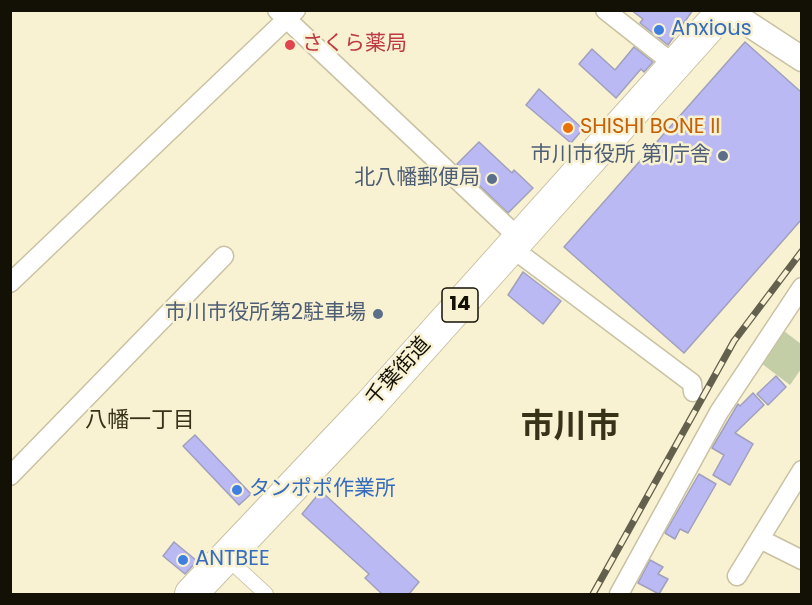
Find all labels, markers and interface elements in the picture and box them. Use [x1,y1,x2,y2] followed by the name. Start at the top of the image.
[671,17,752,43] place label: Anxious
[652,23,666,37] marker: Anxious
[302,32,407,58] place label: さくら薬局
[283,38,297,52] marker: さくら薬局
[580,115,721,141] place label: SHISHI BONE II
[561,121,575,135] marker: SHISHI BONE II
[531,143,711,169] place label: 市川市役所 第1庁舎
[716,149,730,163] marker: 市川市役所 第1庁舎
[354,166,480,192] place label: 北八幡郵便局
[485,172,499,186] marker: 北八幡郵便局
[442,288,478,322] road number: 14
[165,301,366,327] place label: 市川市役所第2駐車場
[371,307,385,321] marker: 市川市役所第2駐車場
[362,332,436,412] street label: 千葉街道
[85,408,195,434] district label: 八幡一丁目
[521,409,619,449] district label: 市川市
[249,477,396,503] place label: タンポポ作業所
[230,483,244,497] marker: タンポポ作業所
[195,547,270,573] place label: ANTBEE
[176,553,190,567] marker: ANTBEE

